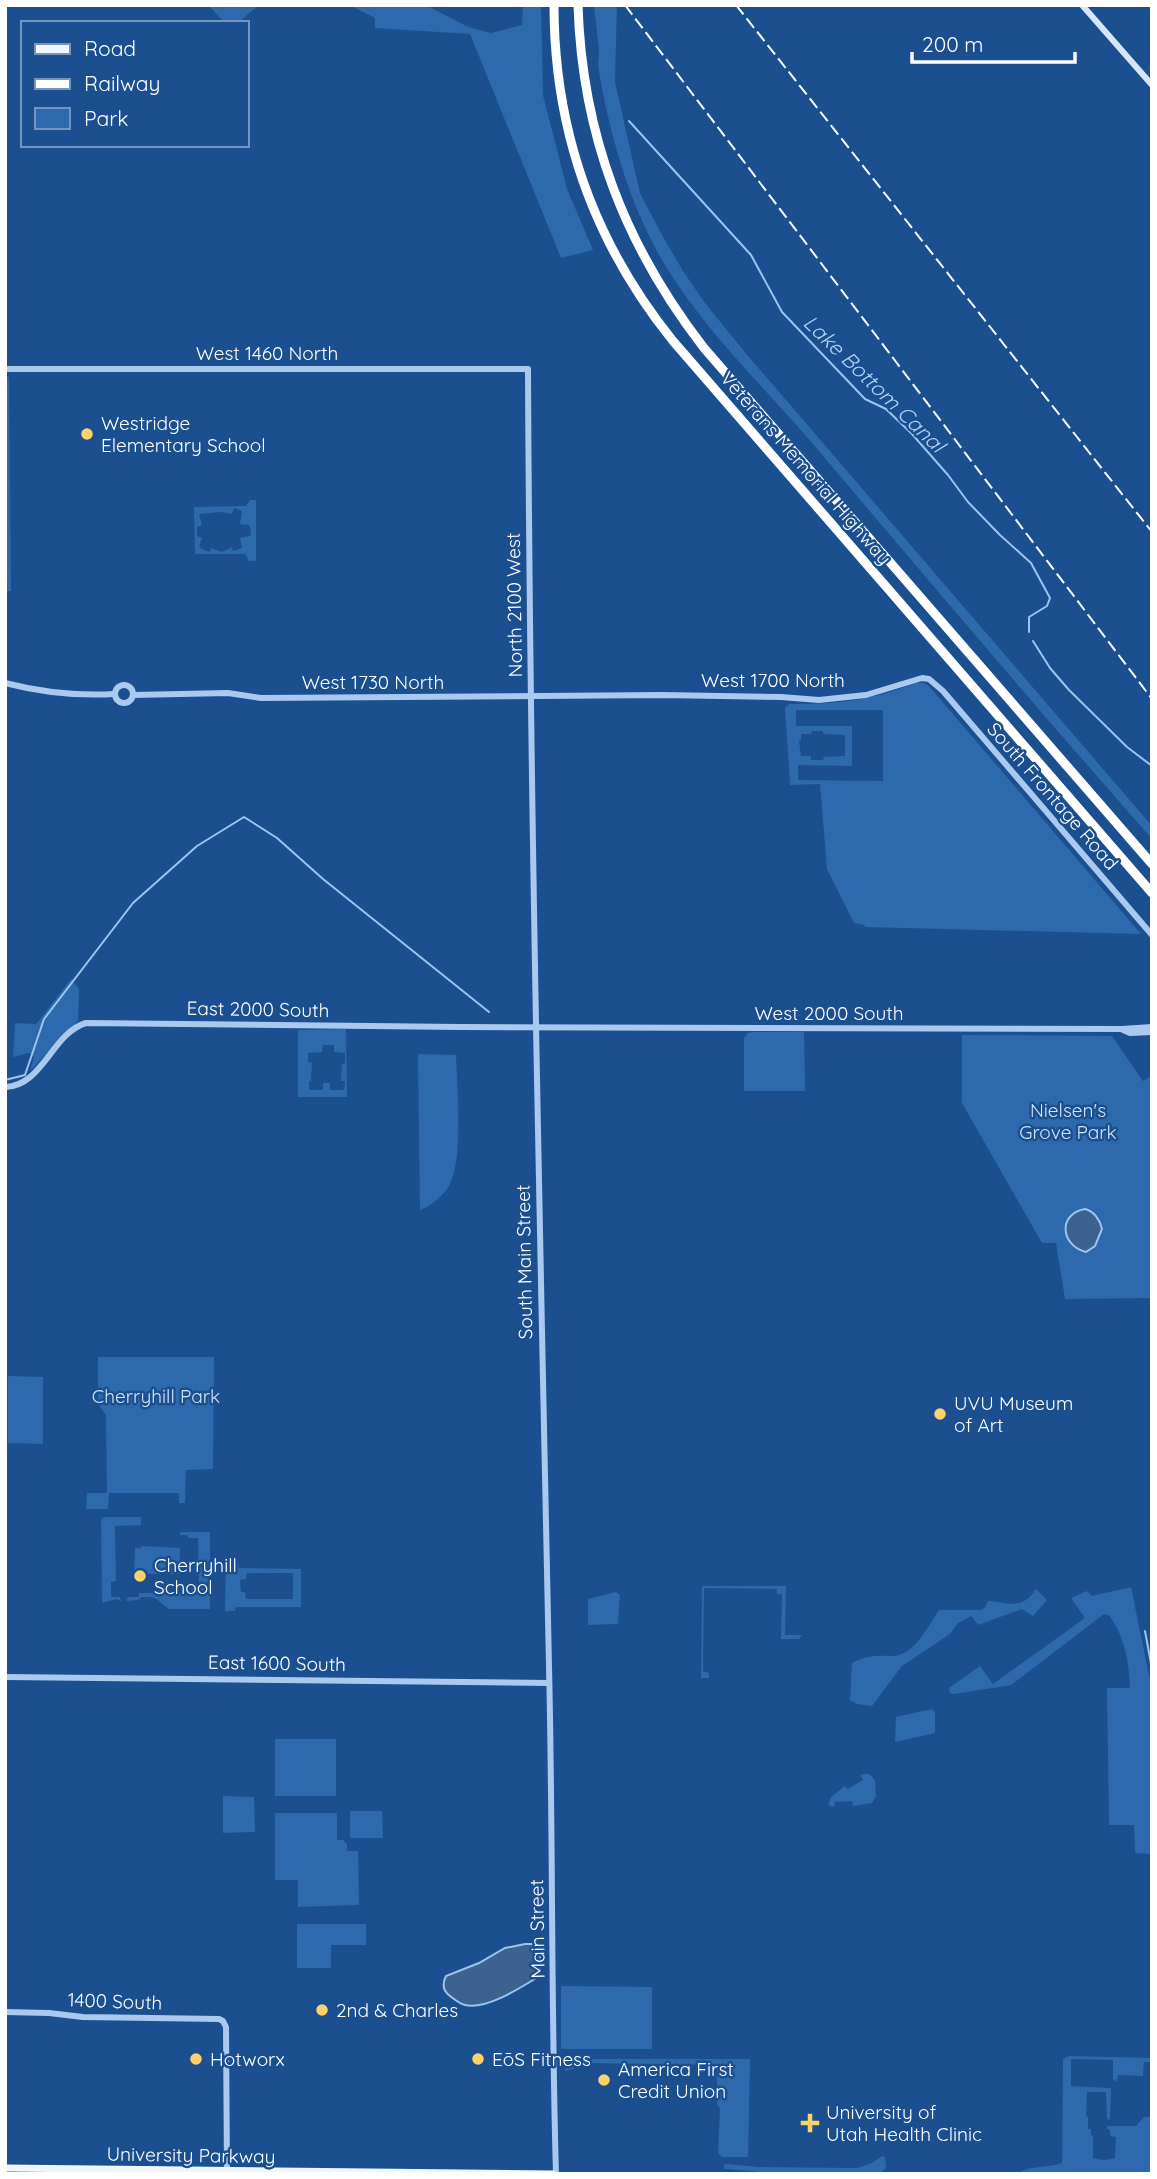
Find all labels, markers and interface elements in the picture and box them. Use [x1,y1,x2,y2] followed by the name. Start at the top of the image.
[21,21,248,147] legend
[912,21,1075,65] scale bar
[922,31,984,57] text: 200 m
[84,35,136,61] text: Road
[84,70,160,96] text: Railway
[84,105,128,131] text: Park
[799,309,952,459] water label: Lake Bottom Canal
[196,341,338,365] street label: West 1460 North
[715,366,897,570] street label: Veterans Memorial Highway
[101,411,266,457] place label: Westridge Elementary School
[79,426,95,442] marker: Westridge Elementary School
[501,533,527,677] street label: North 2100 West
[701,668,845,692] street label: West 1700 North
[302,670,444,694] street label: West 1730 North
[982,717,1124,875] street label: South Frontage Road
[186,996,330,1022] street label: East 2000 South
[754,1001,904,1025] street label: West 2000 South
[1019,1098,1117,1144] park label: Nielsen's Grove Park
[511,1184,537,1340] street label: South Main Street
[92,1384,220,1408] park label: Cherryhill Park
[954,1391,1073,1437] place label: UVU Museum of Art
[932,1406,948,1422] marker: UVU Museum of Art
[154,1553,237,1599] place label: Cherryhill School
[132,1568,148,1584] marker: Cherryhill School
[208,1650,346,1676] street label: East 1600 South
[524,1879,550,1979] street label: Main Street
[67,1987,163,2015] street label: 1400 South
[336,1998,458,2022] place label: 2nd & Charles
[314,2002,330,2018] marker: 2nd & Charles
[210,2047,285,2071] place label: Hotworx
[492,2047,591,2071] place label: EōS Fitness
[188,2051,204,2067] marker: Hotworx
[470,2051,486,2067] marker: EōS Fitness
[618,2057,734,2103] place label: America First Credit Union
[596,2072,612,2088] marker: America First Credit Union
[826,2100,982,2146] place label: University of Utah Health Clinic
[800,2113,820,2133] marker: University of Utah Health Clinic
[106,2142,276,2168] street label: University Parkway

